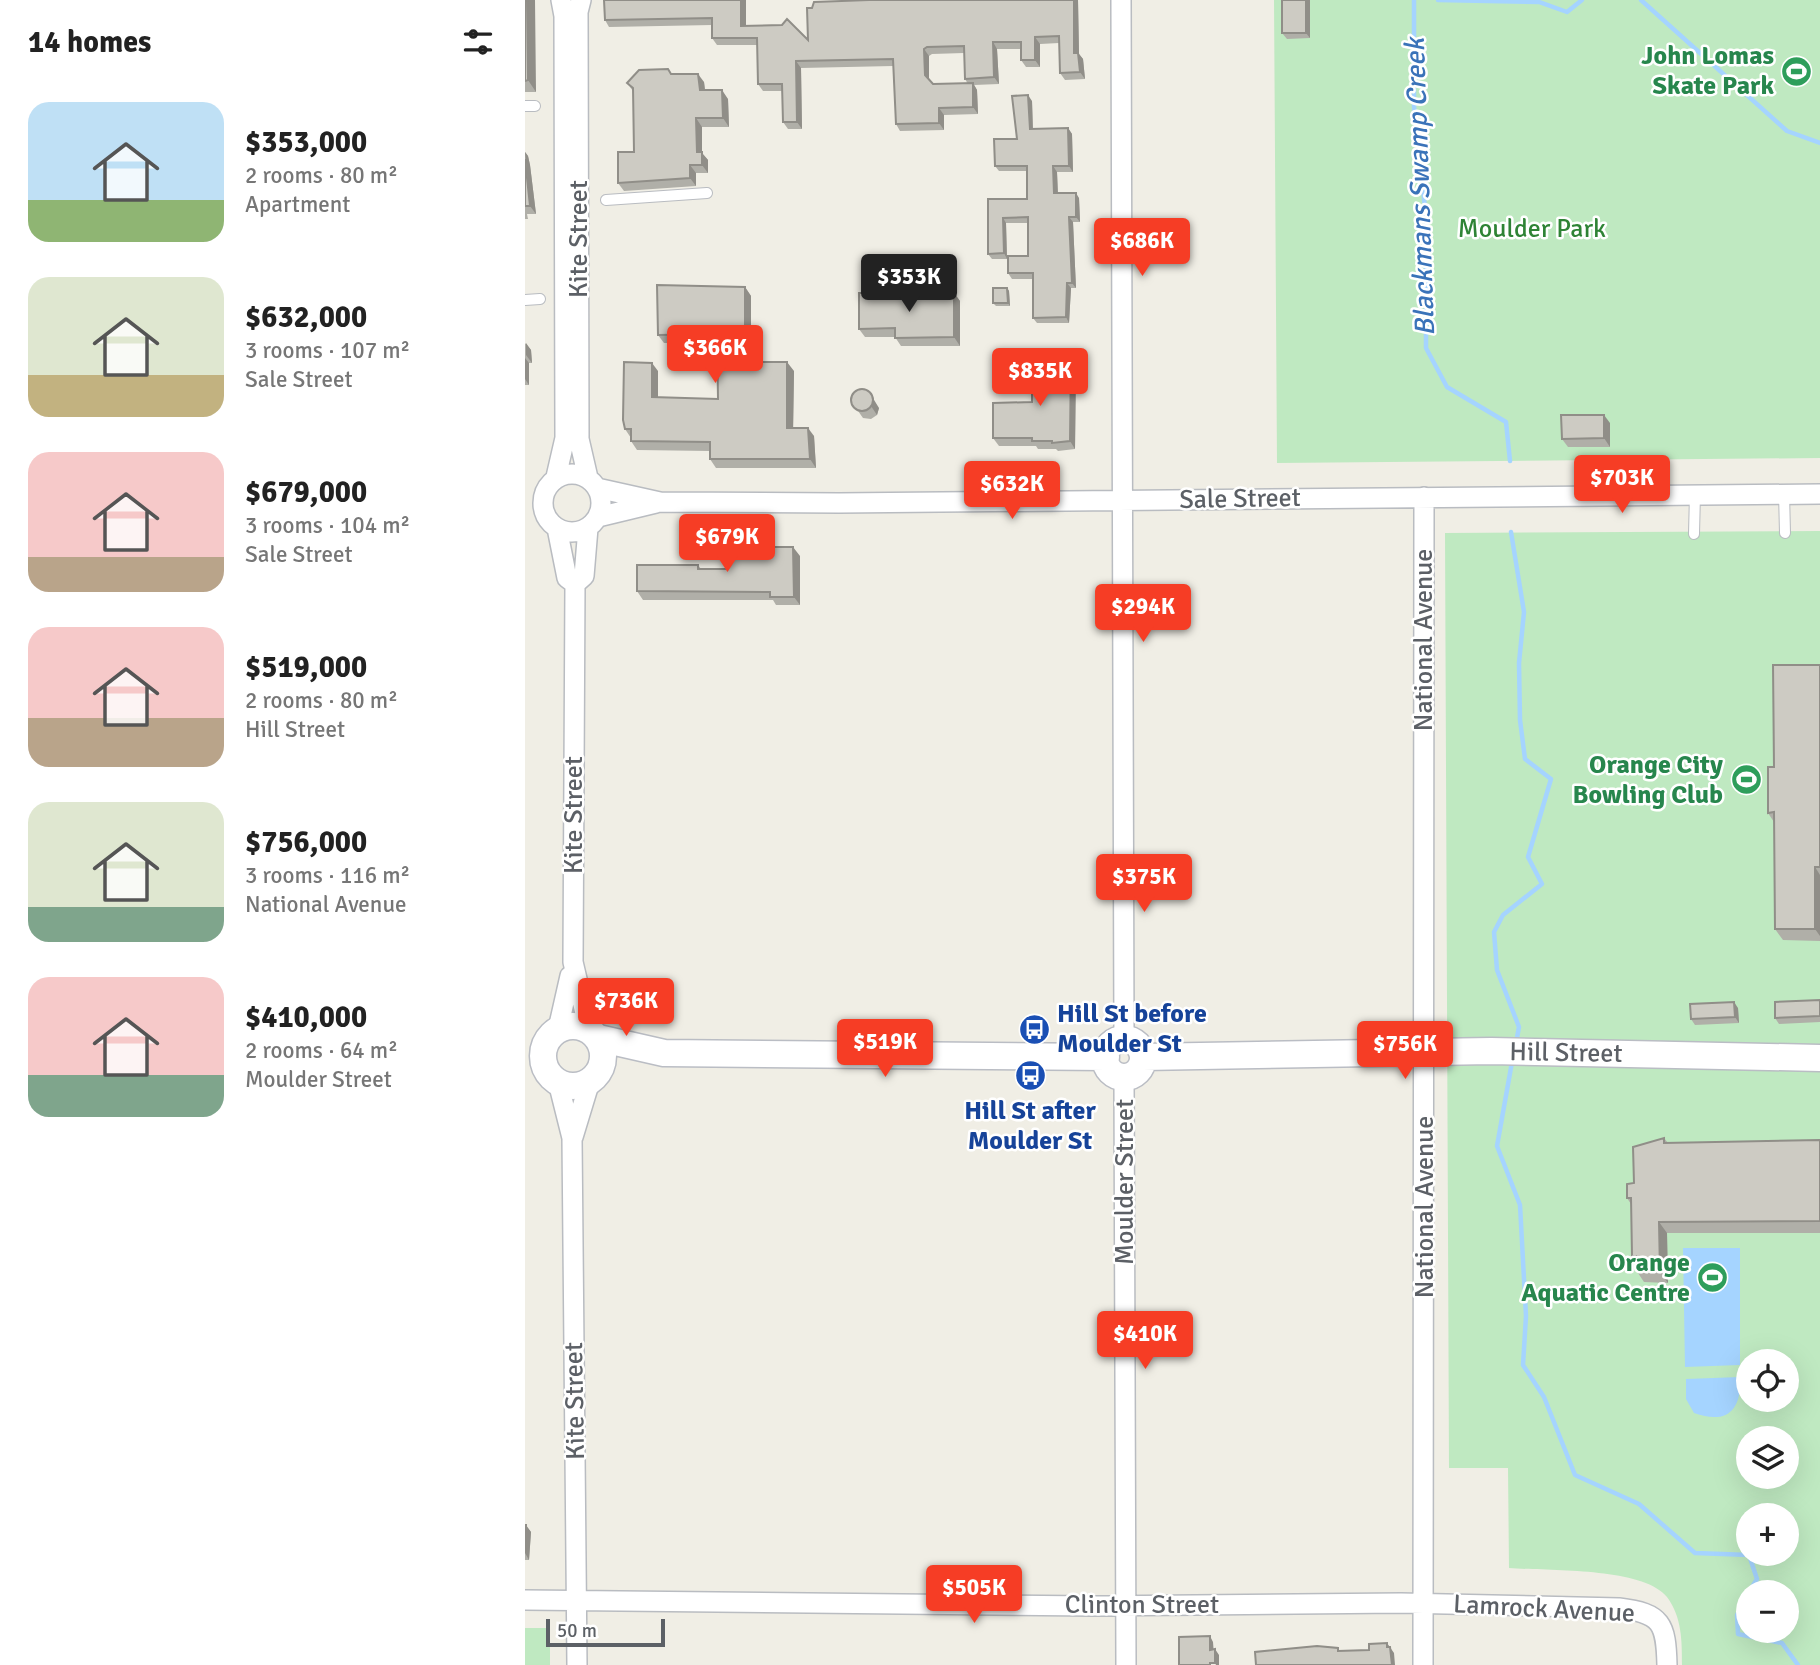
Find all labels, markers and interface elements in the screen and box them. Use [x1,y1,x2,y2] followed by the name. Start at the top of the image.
[459,23,497,61] icon: filters
[28,24,151,61] text: 14 homes
[1398,35,1442,337] water label: Blackmans Swamp Creek
[1641,40,1774,102] place label: John Lomas Skate Park
[1780,54,1814,88] sports icon: John Lomas Skate Park
[245,124,367,161] text: $353,000
[84,130,168,214] icon: home
[245,161,398,190] text: 2 rooms · 80 m²
[563,180,595,298] street label: Kite Street
[245,190,350,219] text: Apartment
[1458,213,1606,245] park label: Moulder Park
[1093,218,1191,278] pin: $686K
[1110,226,1174,255] text: $686K
[860,254,958,314] pin: $353K
[877,262,941,291] text: $353K
[245,299,367,336] text: $632,000
[84,305,168,389] icon: home
[666,326,764,385] pin: $366K
[683,333,747,362] text: $366K
[245,336,410,365] text: 3 rooms · 107 m²
[991,348,1089,408] pin: $835K
[1008,356,1072,385] text: $835K
[245,365,352,394] text: Sale Street
[1573,456,1671,515] pin: $703K
[963,462,1061,521] pin: $632K
[1590,463,1654,492] text: $703K
[980,469,1044,498] text: $632K
[245,474,367,511] text: $679,000
[84,480,168,564] icon: home
[1179,482,1301,516] street label: Sale Street
[245,511,410,540] text: 3 rooms · 104 m²
[678,514,776,574] pin: $679K
[695,522,759,551] text: $679K
[245,540,352,569] text: Sale Street
[1408,549,1440,731] street label: National Avenue
[1094,584,1192,644] pin: $294K
[1111,592,1175,621] text: $294K
[245,649,367,686] text: $519,000
[84,655,168,739] icon: home
[245,686,398,715] text: 2 rooms · 80 m²
[245,715,345,744] text: Hill Street
[1573,749,1723,811] place label: Orange City Bowling Club
[558,756,590,874] street label: Kite Street
[1729,763,1763,797] sports icon: Orange City Bowling Club
[245,824,367,861] text: $756,000
[84,830,168,914] icon: home
[1095,855,1193,914] pin: $375K
[245,861,410,890] text: 3 rooms · 116 m²
[1112,862,1176,891] text: $375K
[245,890,406,919] text: National Avenue
[577,978,675,1038] pin: $736K
[594,986,658,1015] text: $736K
[1057,998,1207,1060] place label: Hill St before Moulder St
[245,999,367,1036] text: $410,000
[84,1005,168,1089] icon: home
[1017,1012,1051,1046] bus stop icon: Hill St before Moulder St
[836,1020,934,1079] pin: $519K
[1356,1021,1454,1081] pin: $756K
[853,1027,917,1056] text: $519K
[1373,1029,1437,1058] text: $756K
[245,1036,398,1065] text: 2 rooms · 64 m²
[1509,1036,1623,1070] street label: Hill Street
[1013,1058,1047,1092] bus stop icon: Hill St after Moulder St
[245,1065,392,1094] text: Moulder Street
[964,1095,1096,1157] place label: Hill St after Moulder St
[1109,1099,1141,1265] street label: Moulder Street
[1409,1116,1441,1298] street label: National Avenue
[1521,1247,1690,1309] place label: Orange Aquatic Centre
[1696,1261,1730,1295] sports icon: Orange Aquatic Centre
[1096,1312,1194,1371] pin: $410K
[1113,1319,1177,1348] text: $410K
[558,1342,592,1460] street label: Kite Street
[1736,1349,1799,1643] map controls
[1736,1349,1799,1412] button: locate
[1736,1426,1799,1489] button: layers
[1736,1503,1799,1566] button: +
[925,1566,1023,1625] pin: $505K
[942,1573,1006,1602] text: $505K
[1736,1580,1799,1643] button: −
[1452,1588,1636,1630] street label: Lamrock Avenue
[1065,1589,1219,1621] street label: Clinton Street
[546,1616,665,1648] scale bar
[557,1619,597,1643] text: 50 m

